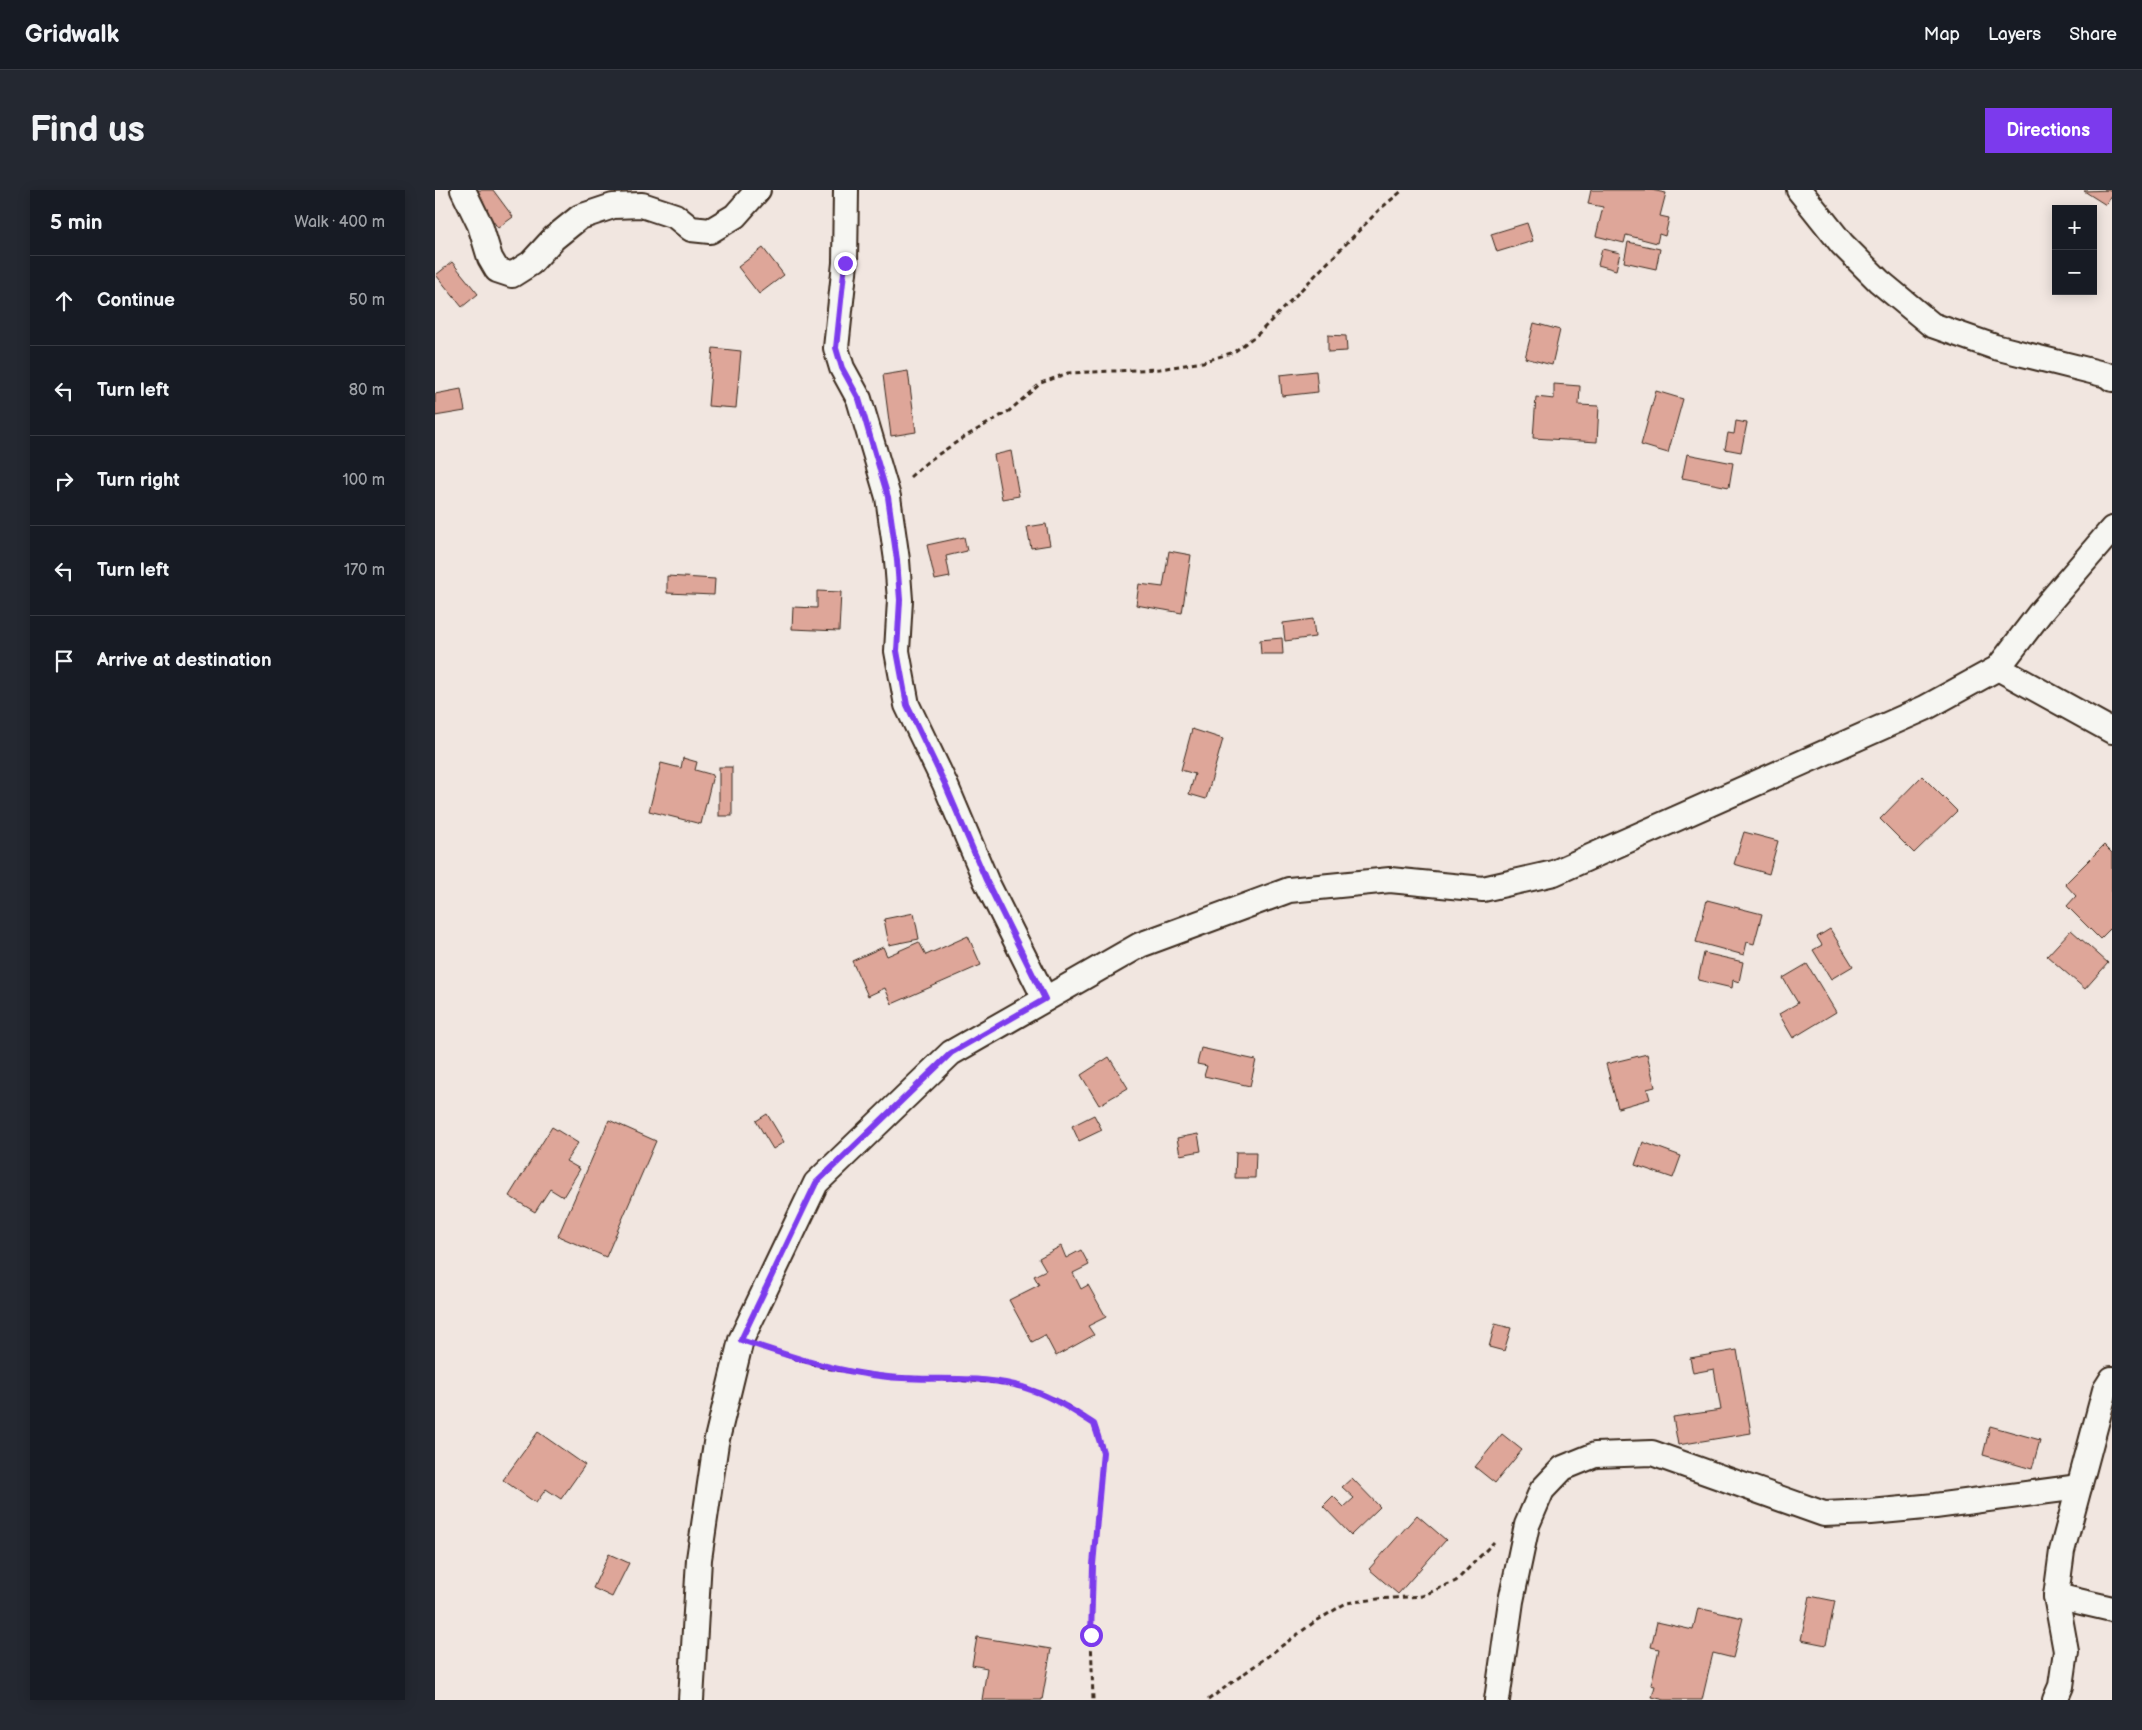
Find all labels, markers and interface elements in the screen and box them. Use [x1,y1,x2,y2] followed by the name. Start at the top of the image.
[25,20,119,49] text: Gridwalk
[1924,24,1960,45] text: Map
[1988,24,2041,45] text: Layers
[2069,24,2117,45] text: Share
[1985,108,2112,153] button: Directions
[30,109,145,152] text: Find us
[2052,205,2097,295] map controls
[2052,205,2097,250] button: +
[50,210,103,235] text: 5 min
[294,213,385,232] text: Walk · 400 m
[2052,250,2097,295] button: −
[834,252,857,275] route end
[50,287,78,315] icon: ahead
[97,289,175,312] text: Continue
[349,291,385,310] text: 50 m
[50,377,78,405] icon: left
[97,379,169,402] text: Turn left
[349,381,385,400] text: 80 m
[50,467,78,495] icon: right
[97,469,180,492] text: Turn right
[342,471,385,490] text: 100 m
[50,557,78,585] icon: left
[97,559,169,582] text: Turn left
[344,561,385,580] text: 170 m
[50,647,78,675] icon: arrive
[97,649,272,672] text: Arrive at destination
[1080,1624,1103,1647] route start

